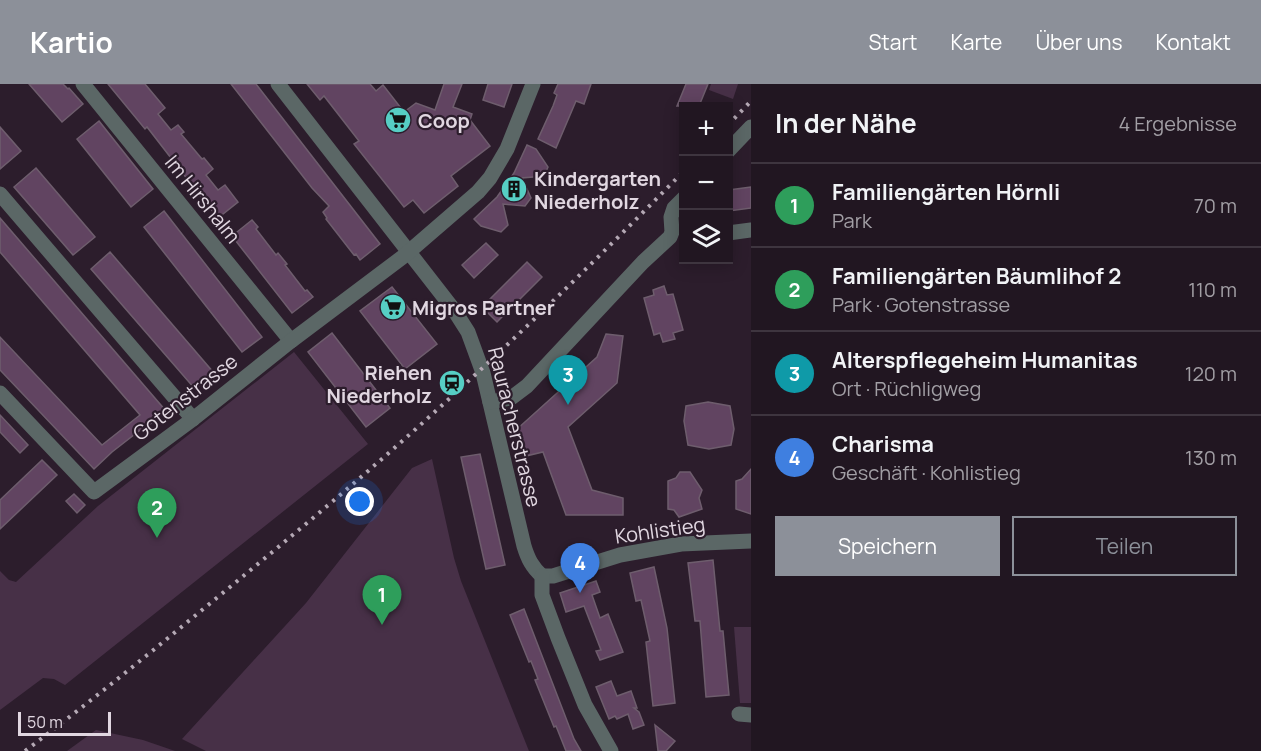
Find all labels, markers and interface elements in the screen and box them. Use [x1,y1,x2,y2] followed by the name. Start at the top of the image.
[30,23,113,61] text: Kartio
[868,28,917,56] text: Start
[950,28,1002,56] text: Karte
[1035,28,1123,56] text: Über uns
[1156,28,1231,56] text: Kontakt
[679,102,733,264] map controls
[679,102,733,156] button: +
[383,105,413,135] supermarket icon: Coop
[775,105,917,141] text: In der Nähe
[418,107,470,134] place label: Coop
[1118,110,1237,137] text: 4 Ergebnisse
[159,149,247,249] street label: Im Hirshalm
[679,156,733,210] button: −
[534,165,661,215] place label: Kindergarten Niederholz
[499,174,529,204] building icon: Kindergarten Niederholz
[832,177,1060,207] text: Familiengärten Hörnli
[790,192,799,219] text: 1
[1194,192,1237,219] text: 70 m
[832,207,872,234] text: Park
[679,210,733,264] button: layers
[832,261,1121,291] text: Familiengärten Bäumlihof 2
[789,276,800,303] text: 2
[1188,276,1237,303] text: 110 m
[832,291,1010,318] text: Park · Gotenstrasse
[378,292,408,322] supermarket icon: Migros Partner
[412,294,555,321] place label: Migros Partner
[482,344,548,510] street label: Rauracherstrasse
[832,345,1138,375] text: Alterspflegeheim Humanitas
[127,348,243,446] street label: Gotenstrasse
[548,356,588,405] pin: 3
[326,359,432,409] place label: Riehen Niederholz
[789,360,800,387] text: 3
[1185,360,1237,387] text: 120 m
[437,368,467,398] station icon: Riehen Niederholz
[832,375,981,402] text: Ort · Rüchligweg
[832,429,934,459] text: Charisma
[788,444,801,471] text: 4
[1185,444,1237,471] text: 130 m
[832,459,1021,486] text: Geschäft · Kohlistieg
[345,487,374,516] your location
[138,488,176,538] pin: 2
[613,510,707,550] street label: Kohlistieg
[775,516,1000,576] button: Speichern
[1012,516,1237,576] button: Teilen
[560,544,600,593] pin: 4
[362,576,401,625] pin: 1
[18,709,111,736] scale bar
[27,711,63,733] text: 50 m

